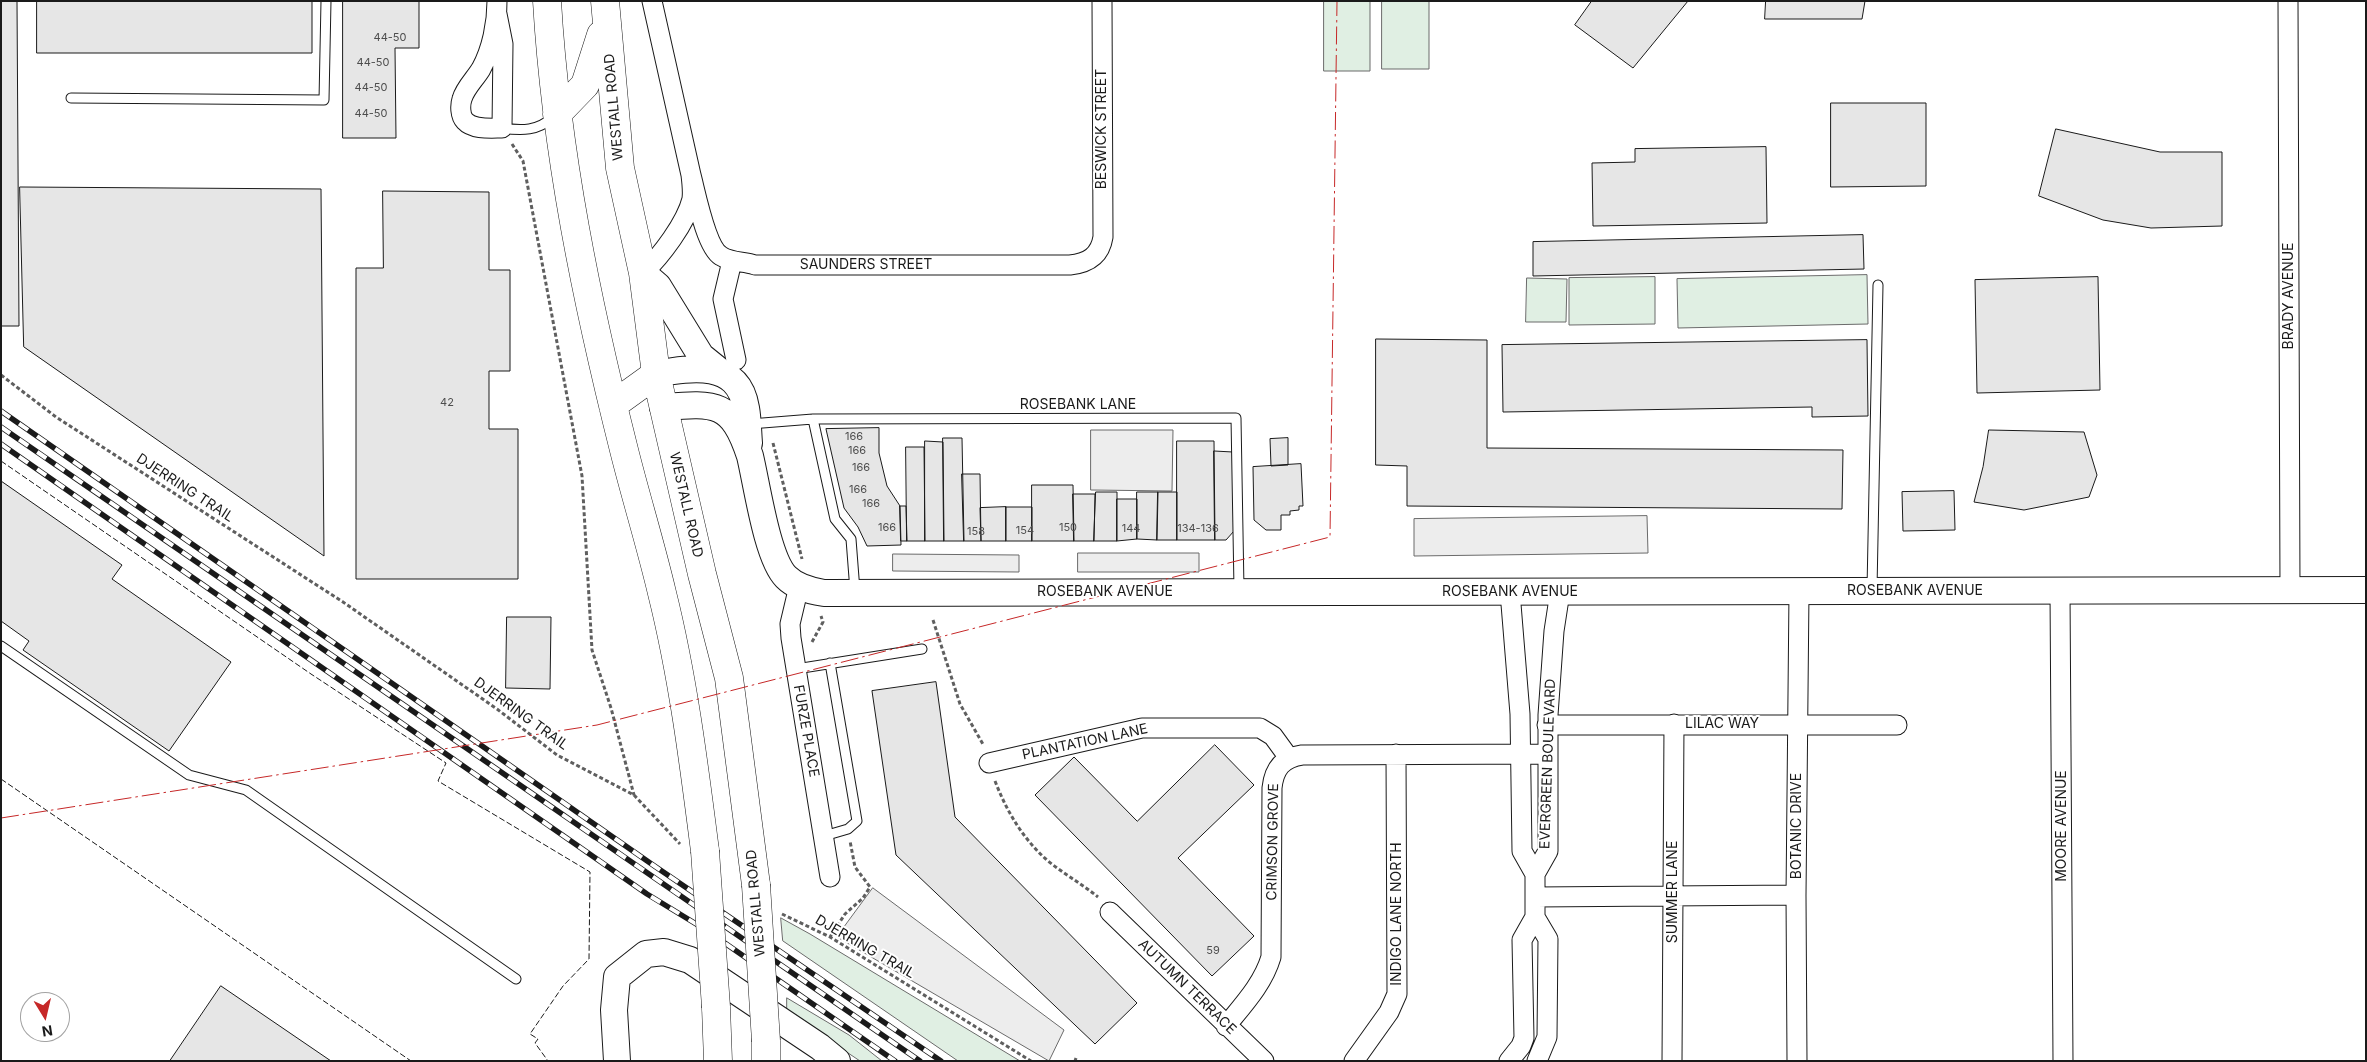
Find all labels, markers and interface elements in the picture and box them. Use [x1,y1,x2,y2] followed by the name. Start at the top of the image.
[374,31,406,45] house number: 44-50
[601,53,627,161] street label: WESTALL ROAD
[357,56,389,70] house number: 44-50
[1094,69,1110,189] street label: BESWICK STREET
[355,81,387,95] house number: 44-50
[355,107,387,121] house number: 44-50
[2281,242,2297,350] street label: BRADY AVENUE
[800,257,932,273] street label: SAUNDERS STREET
[440,396,454,410] house number: 42
[1020,397,1136,413] street label: ROSEBANK LANE
[845,430,863,444] house number: 166
[848,444,866,458] house number: 166
[133,450,237,526] street label: DJERRING TRAIL
[666,451,706,559] street label: WESTALL ROAD
[852,461,870,475] house number: 166
[849,483,867,497] house number: 166
[862,497,880,511] house number: 166
[878,521,896,535] house number: 166
[1059,521,1077,535] house number: 150
[1122,522,1140,536] house number: 144
[1177,522,1219,536] house number: 134-136
[1016,524,1034,538] house number: 154
[967,525,985,539] house number: 158
[1847,583,1983,599] street label: ROSEBANK AVENUE
[1037,584,1173,600] street label: ROSEBANK AVENUE
[1442,584,1578,600] street label: ROSEBANK AVENUE
[471,674,571,754] street label: DJERRING TRAIL
[1537,679,1559,849] street label: EVERGREEN BOULEVARD
[790,683,822,779] street label: FURZE PLACE
[1685,716,1759,732] street label: LILAC WAY
[1021,720,1149,764] street label: PLANTATION LANE
[2054,770,2070,882] street label: MOORE AVENUE
[1789,773,1805,879] street label: BOTANIC DRIVE
[1264,783,1282,901] street label: CRIMSON GROVE
[1665,841,1681,943] street label: SUMMER LANE
[1389,842,1405,986] street label: INDIGO LANE NORTH
[743,849,769,957] street label: WESTALL ROAD
[812,912,918,982] street label: DJERRING TRAIL
[1135,936,1239,1038] street label: AUTUMN TERRACE
[1206,944,1220,958] house number: 59
[20,992,70,1042] north arrow
[41,1022,54,1041] text: N

